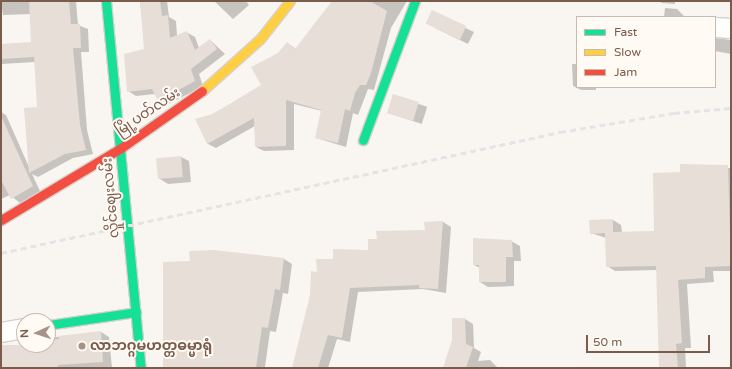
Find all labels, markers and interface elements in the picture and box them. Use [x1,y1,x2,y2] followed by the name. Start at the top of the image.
[576,16,716,88] legend
[614,25,637,39] text: Fast
[614,45,641,59] text: Slow
[614,65,637,79] text: Jam
[112,84,184,140] street label: မြို့ပတ်လမ်း
[99,157,123,239] street label: လှိုင်ဈေးလမ်း
[16,313,56,353] north arrow
[588,327,712,353] scale bar
[18,329,31,338] text: N
[593,335,622,349] text: 50 m
[90,338,212,354] place label: လာဘဂ္ဂမဟတ္တဓမ္မာရုံ
[77,341,87,351] marker: လာဘဂ္ဂမဟတ္တဓမ္မာရုံ

